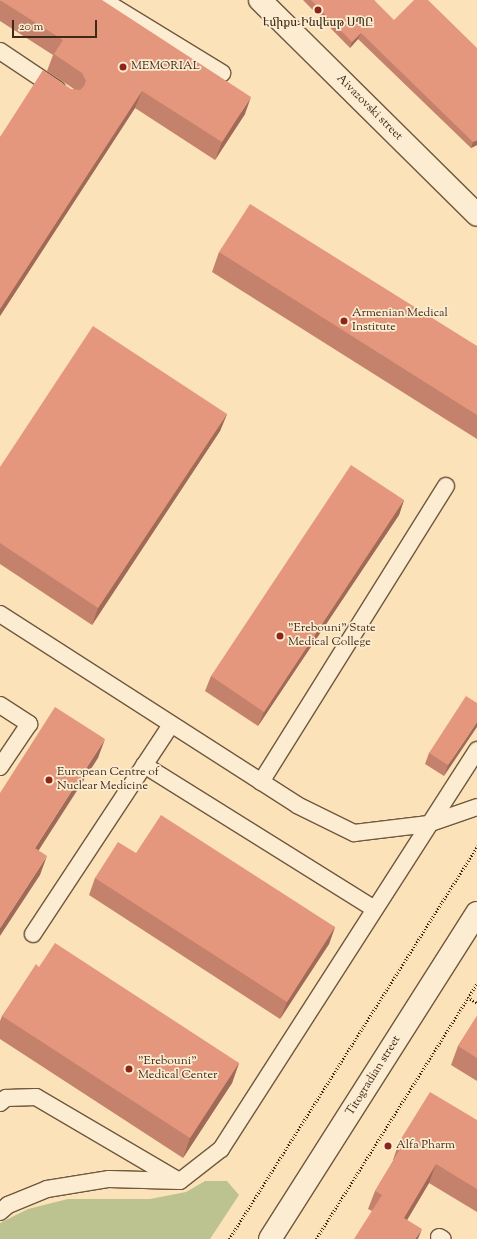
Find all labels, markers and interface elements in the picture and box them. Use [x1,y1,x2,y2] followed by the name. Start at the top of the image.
[313,5,323,15] marker: Էմիքս-Ինվեսթ ՍՊԸ
[14,12,99,38] scale bar
[263,17,373,31] place label: Էմիքս-Ինվեսթ ՍՊԸ
[19,18,43,36] text: 20 m
[131,60,200,74] place label: MEMORIAL
[118,62,128,72] marker: MEMORIAL
[333,72,405,144] street label: Aivazovski street
[352,307,448,335] place label: Armenian Medical Institute
[339,316,349,326] marker: Armenian Medical Institute
[288,622,376,650] place label: "Erebouni" State Medical College
[275,631,285,641] marker: "Erebouni" State Medical College
[57,766,159,794] place label: European Centre of Nuclear Medicine
[44,775,54,785] marker: European Centre of Nuclear Medicine
[344,1033,404,1119] street label: Titogradian street
[138,1055,218,1083] place label: "Erebouni" Medical Center
[123,1063,135,1075] marker: "Erebouni" Medical Center
[396,1139,455,1153] place label: Alfa Pharm
[383,1141,393,1151] marker: Alfa Pharm

